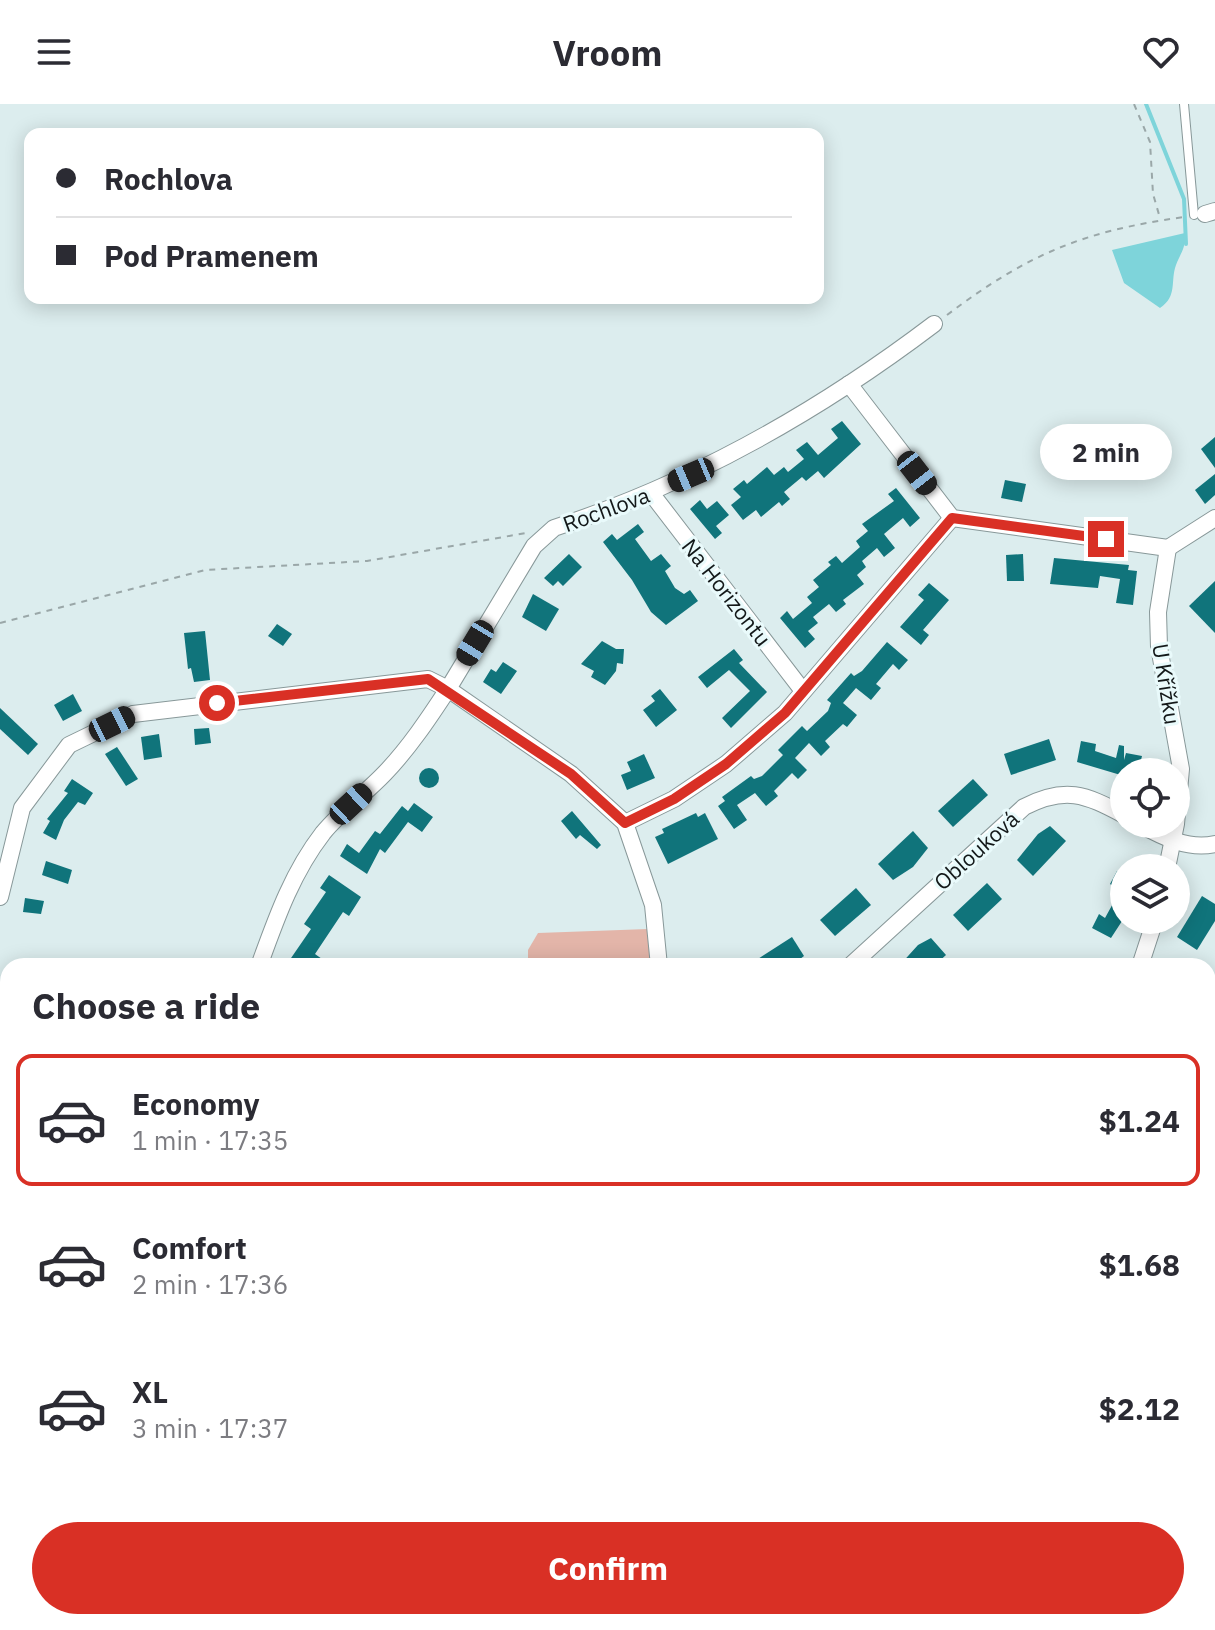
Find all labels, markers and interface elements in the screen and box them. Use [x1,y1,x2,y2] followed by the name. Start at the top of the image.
[553,29,662,76] text: Vroom
[32,30,76,74] icon: menu
[1139,30,1183,74] icon: heart
[104,159,233,198] text: Rochlova
[104,236,319,275] text: Pod Pramenem
[1040,423,1172,479] callout: 2 min
[1072,435,1140,469] text: 2 min
[893,447,941,499] car
[664,455,718,495] car
[559,480,654,538] street label: Rochlova
[1088,521,1124,557] route end
[676,532,778,652] street label: Na Horizontu
[452,616,498,670] car
[1146,641,1188,727] street label: U Křížku
[199,685,235,721] route start
[85,703,139,745] car
[1110,758,1190,934] map controls
[1110,758,1190,838] button: locate
[325,779,377,829] car
[927,804,1025,896] street label: Oblouková
[1110,854,1190,934] button: layers
[32,982,260,1029] text: Choose a ride
[36,1084,108,1156] icon: car
[132,1084,260,1123] text: Economy
[1099,1101,1180,1140] text: $1.24
[132,1123,288,1157] text: 1 min · 17:35
[36,1228,108,1300] icon: car
[132,1228,247,1267] text: Comfort
[1099,1245,1180,1284] text: $1.68
[132,1267,288,1301] text: 2 min · 17:36
[36,1372,108,1444] icon: car
[132,1372,168,1411] text: XL
[1099,1389,1180,1428] text: $2.12
[132,1411,288,1445] text: 3 min · 17:37
[32,1522,1184,1614] button: Confirm

